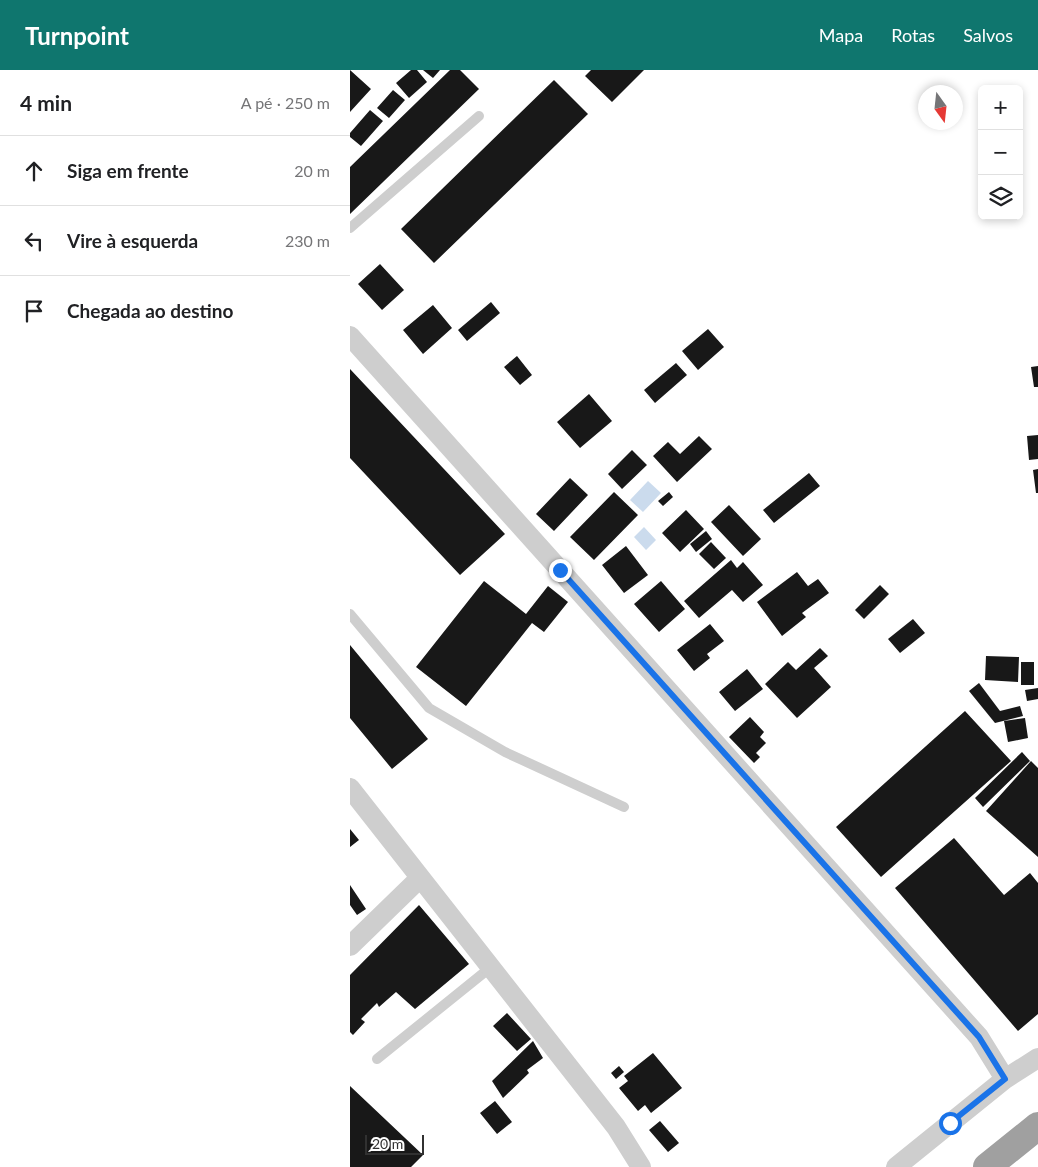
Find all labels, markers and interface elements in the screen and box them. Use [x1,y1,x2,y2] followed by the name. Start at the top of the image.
[25,21,129,50] text: Turnpoint
[819,24,863,46] text: Mapa
[891,24,935,46] text: Rotas
[963,24,1013,46] text: Salvos
[918,85,963,130] north arrow
[978,85,1023,220] map controls
[978,85,1023,130] button: +
[20,90,72,115] text: 4 min
[241,93,330,112] text: A pé · 250 m
[978,130,1023,175] button: −
[20,157,48,185] icon: ahead
[67,159,189,182] text: Siga em frente
[294,161,330,180] text: 20 m
[978,175,1023,220] button: layers
[20,227,48,255] icon: left
[67,229,198,252] text: Vire à esquerda
[285,231,330,250] text: 230 m
[20,297,48,325] icon: arrive
[67,299,233,322] text: Chegada ao destino
[549,559,572,582] route end
[939,1112,962,1135] route start
[365,1132,424,1155] scale bar
[372,1135,403,1152] text: 20 m

